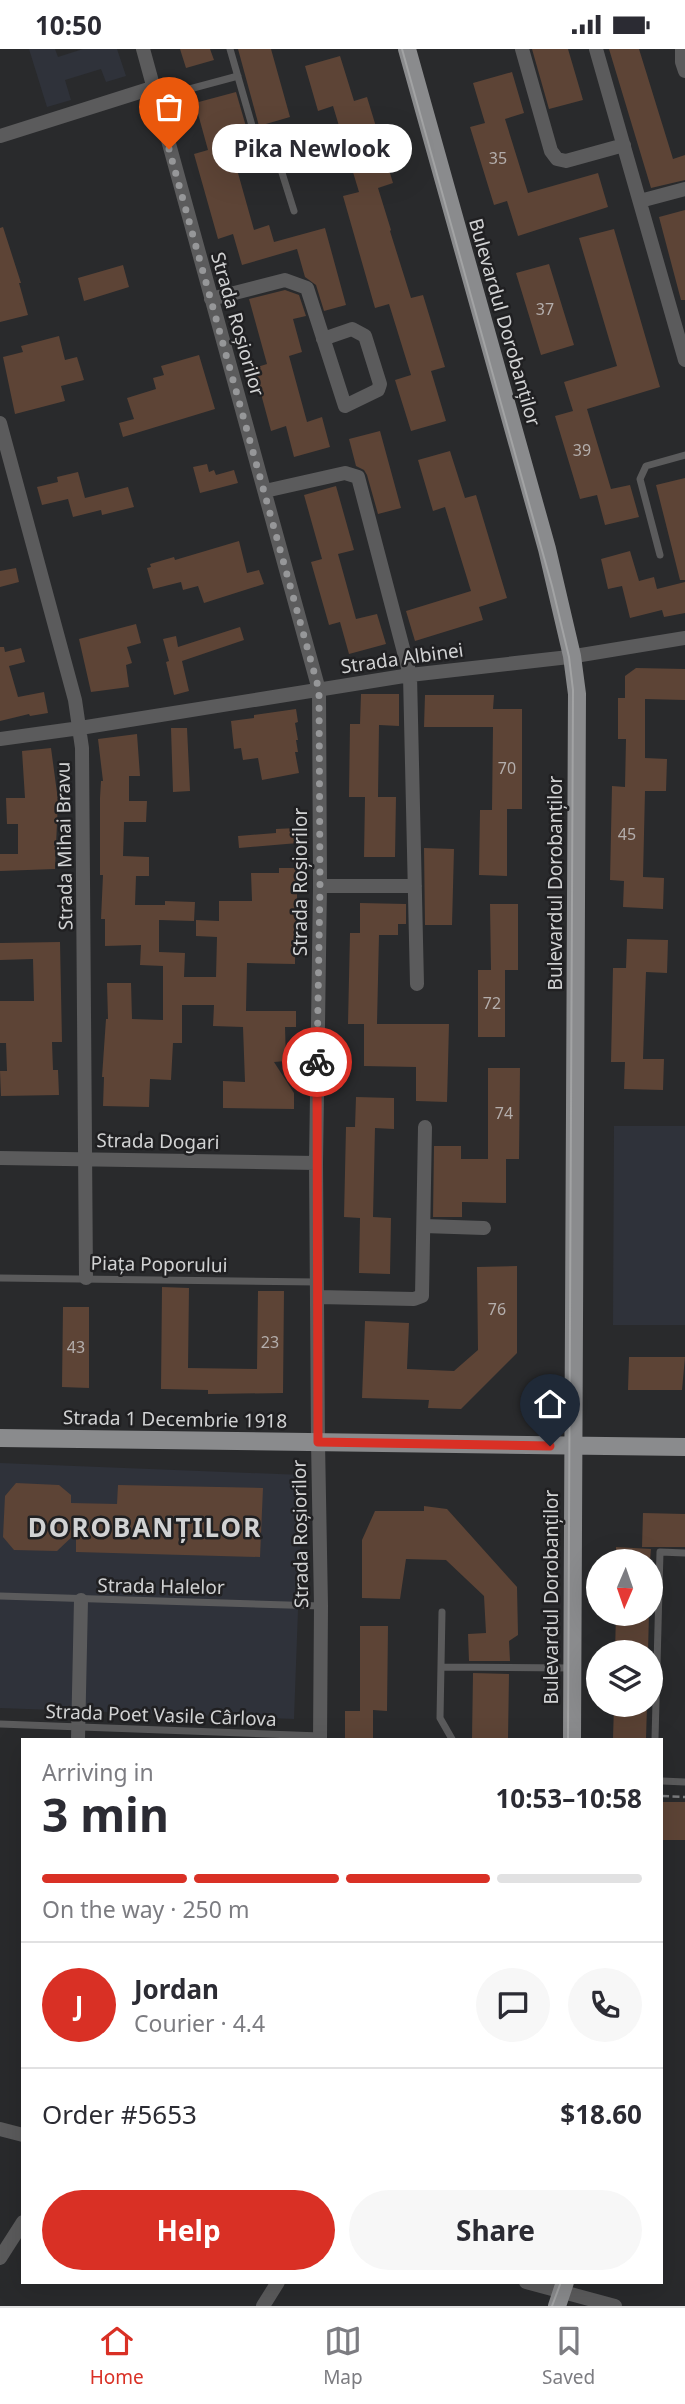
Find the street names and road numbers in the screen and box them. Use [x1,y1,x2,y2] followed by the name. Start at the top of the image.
[463,215,547,429] street label: Bulevardul Dorobanților
[205,249,271,399] street label: Strada Roșiorilor
[339,637,465,679] street label: Strada Albinei
[50,761,78,931] street label: Strada Mihai Bravu
[542,775,568,990] street label: Bulevardul Dorobanților
[287,808,313,956] street label: Strada Roșiorilor
[96,1127,220,1155] street label: Strada Dogari
[90,1250,228,1278] street label: Piața Poporului
[63,1404,287,1434] street label: Strada 1 Decembrie 1918
[286,1459,314,1608] street label: Strada Roșiorilor
[538,1489,564,1704] street label: Bulevardul Dorobanților
[97,1572,225,1600] street label: Strada Halelor
[45,1698,277,1732] street label: Strada Poet Vasile Cârlova

